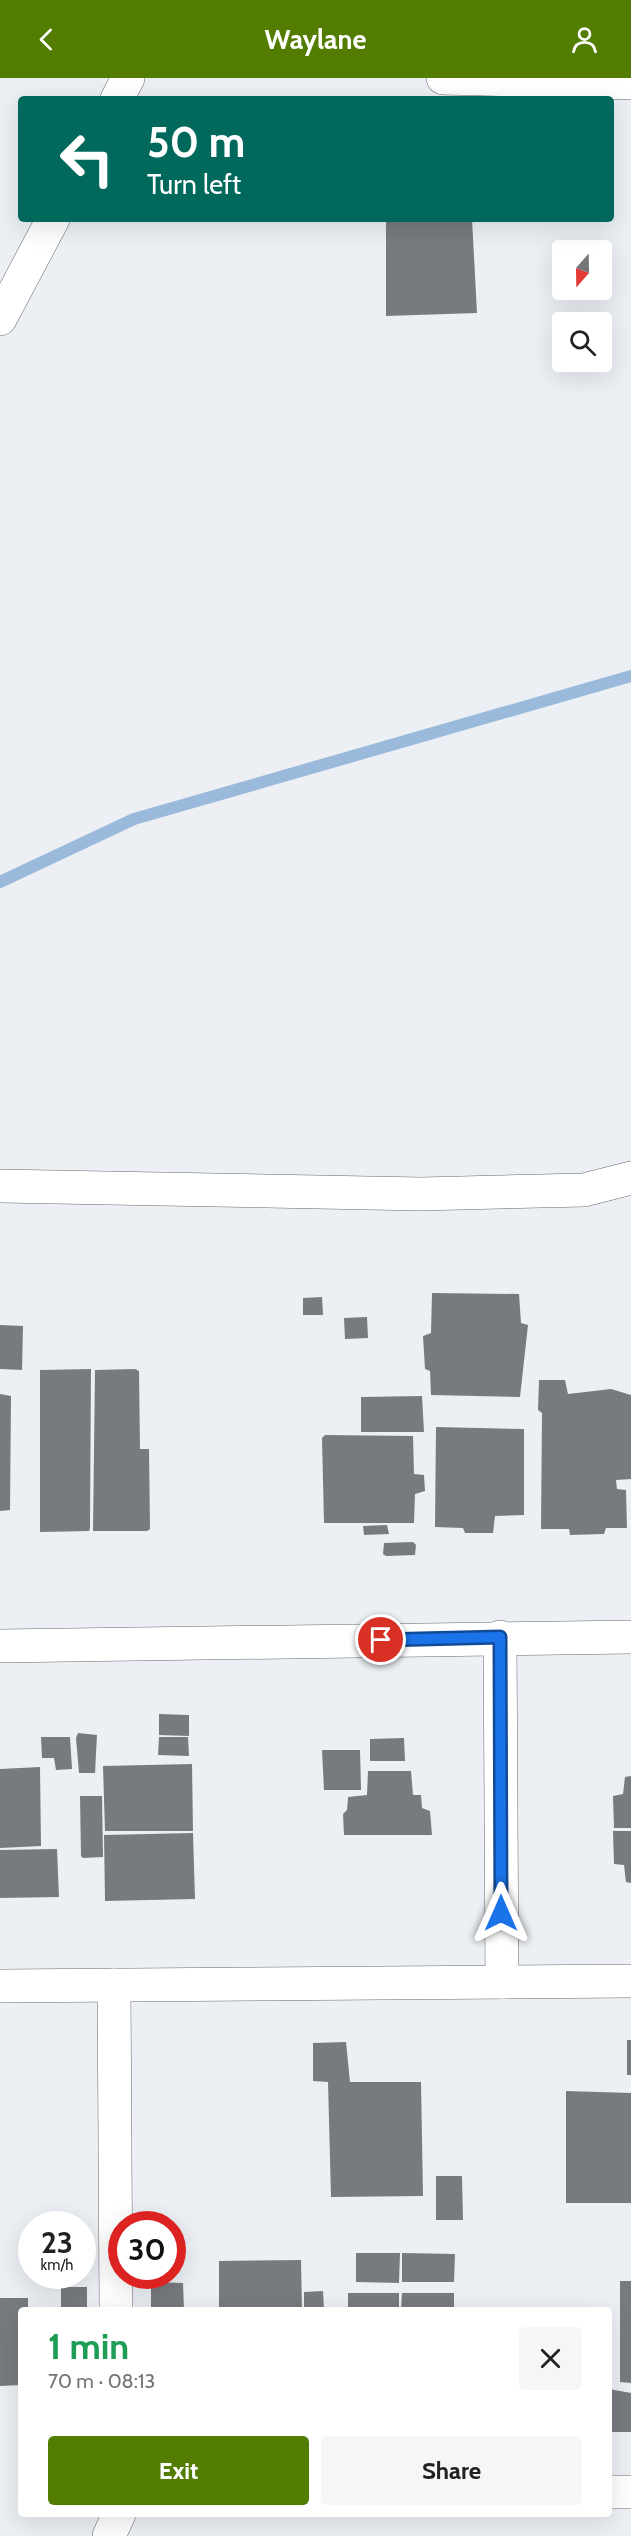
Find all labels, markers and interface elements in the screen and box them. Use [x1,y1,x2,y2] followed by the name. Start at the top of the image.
[30,23,63,56] icon: back
[265,23,366,56] text: Waylane
[568,23,601,56] icon: person
[147,116,245,168] text: 50 m
[48,120,126,198] icon: left
[147,168,241,201] text: Turn left
[552,240,612,300] north arrow
[552,240,612,372] map controls
[552,312,612,372] button: search
[355,1614,406,1665] pin
[364,1623,397,1656] icon: arrive
[469,1881,533,1945] position arrow
[108,2211,186,2289] speed limit sign: 30
[41,2224,73,2261] text: 23
[41,2256,73,2274] text: km/h
[48,2324,129,2368] text: 1 min
[519,2327,582,2390] button: close
[48,2369,155,2393] text: 70 m · 08:13
[48,2436,309,2505] button: Exit
[321,2436,582,2505] button: Share

